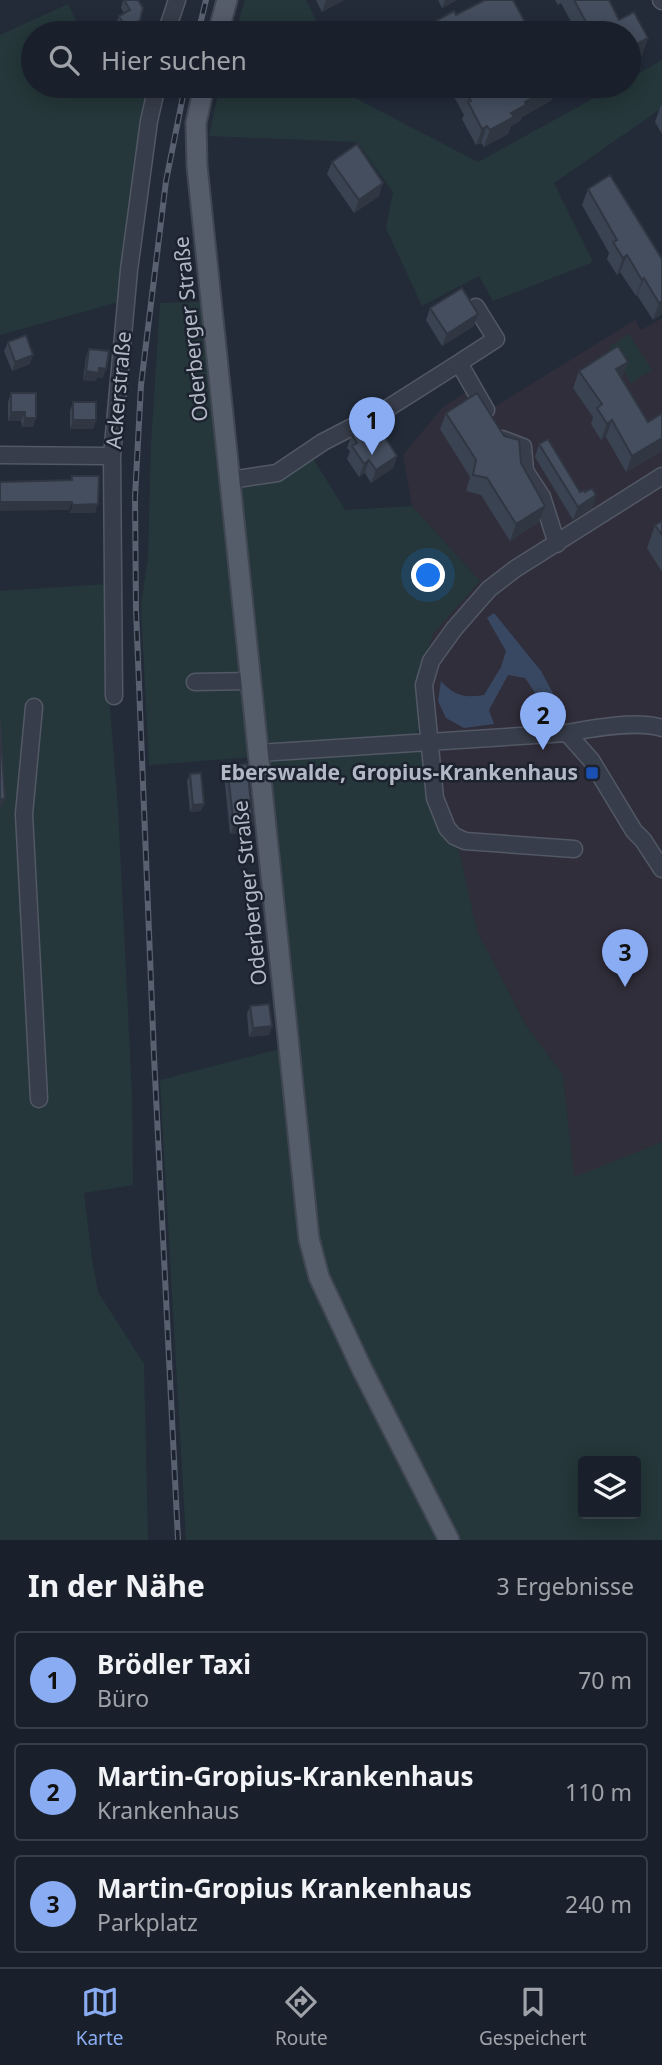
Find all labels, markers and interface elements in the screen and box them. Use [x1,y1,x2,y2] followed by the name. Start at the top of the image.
[21,21,641,98] search box
[45,41,83,79] icon: search
[101,42,247,78] text: Hier suchen
[166,235,214,423] street label: Oderberger Straße
[99,330,137,450] street label: Ackerstraße
[349,397,395,455] pin: 1
[411,558,445,592] your location
[520,692,566,750] pin: 2
[220,758,578,786] place label: Eberswalde, Gropius-Krankenhaus
[584,765,600,781] marker: Eberswalde, Gropius-Krankenhaus
[225,799,273,987] street label: Oderberger Straße
[602,929,648,987] pin: 3
[578,1456,641,1519] map controls
[578,1456,641,1519] button: layers
[28,1565,205,1606] text: In der Nähe
[496,1570,634,1602] text: 3 Ergebnisse
[97,1646,251,1682] text: Brödler Taxi
[46,1664,60,1696] text: 1
[578,1664,632,1696] text: 70 m
[97,1682,149,1714] text: Büro
[97,1758,473,1794] text: Martin-Gropius-Krankenhaus
[46,1776,60,1808] text: 2
[565,1776,632,1808] text: 110 m
[97,1794,239,1826] text: Krankenhaus
[97,1870,472,1906] text: Martin-Gropius Krankenhaus
[46,1888,60,1920] text: 3
[565,1888,632,1920] text: 240 m
[97,1906,198,1938] text: Parkplatz
[76,1983,124,2051] tab: Karte
[275,1983,328,2051] tab: Route
[479,1983,586,2051] tab: Gespeichert

